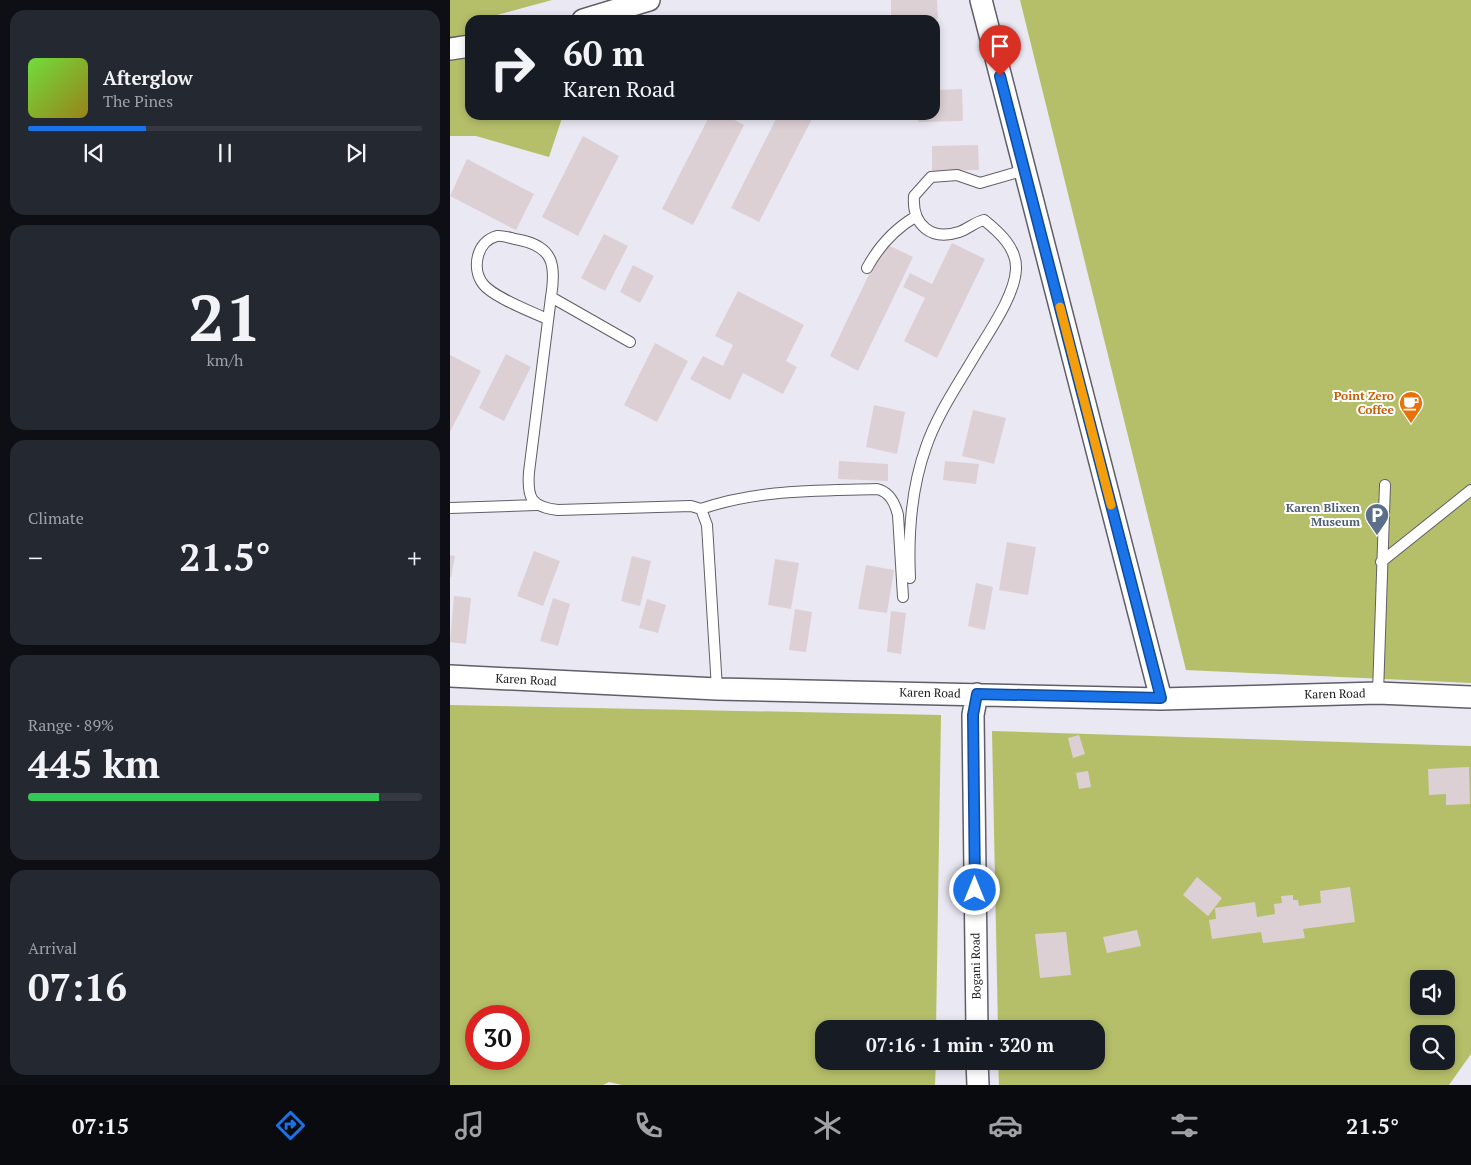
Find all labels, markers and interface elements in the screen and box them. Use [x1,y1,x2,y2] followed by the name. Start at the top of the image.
[979,25,1021,76] pin
[563,30,644,76] text: 60 m
[986,32,1014,60] icon: arrive
[480,35,545,100] icon: right
[103,65,193,90] text: Afterglow
[563,74,675,103] text: Karen Road
[103,90,173,112] text: The Pines
[80,139,108,167] icon: previous
[211,139,239,167] icon: pause
[342,139,370,167] icon: next
[188,273,262,360] text: 21
[207,349,243,371] text: km/h
[1334,388,1395,417] place label: Point Zero Coffee
[1398,390,1424,424] cafe icon: Point Zero Coffee
[1286,500,1360,529] place label: Karen Blixen Museum
[1364,502,1390,536] parking icon: Karen Blixen Museum
[28,507,84,529] text: Climate
[179,532,271,582] text: 21.5°
[28,539,43,576] text: −
[407,539,422,576] text: +
[495,670,557,689] street label: Karen Road
[899,684,961,701] street label: Karen Road
[1304,685,1366,702] street label: Karen Road
[28,714,114,736] text: Range · 89%
[28,739,160,789] text: 445 km
[948,863,1000,915] position arrow
[967,932,984,1000] street label: Bogani Road
[28,937,77,959] text: Arrival
[28,962,127,1012] text: 07:16
[1410,970,1455,1070] map controls
[1410,970,1455,1015] button: sound
[465,1005,530,1070] speed limit sign: 30
[1410,1025,1455,1070] button: search
[866,1032,1054,1057] text: 07:16 · 1 min · 320 m
[273,1108,308,1143] icon: directions
[452,1108,487,1143] icon: music
[631,1108,666,1143] icon: phone
[810,1108,845,1143] icon: climate
[988,1108,1023,1143] icon: car
[1167,1108,1202,1143] icon: filters
[72,1111,129,1140] text: 07:15
[1346,1111,1399,1140] text: 21.5°

